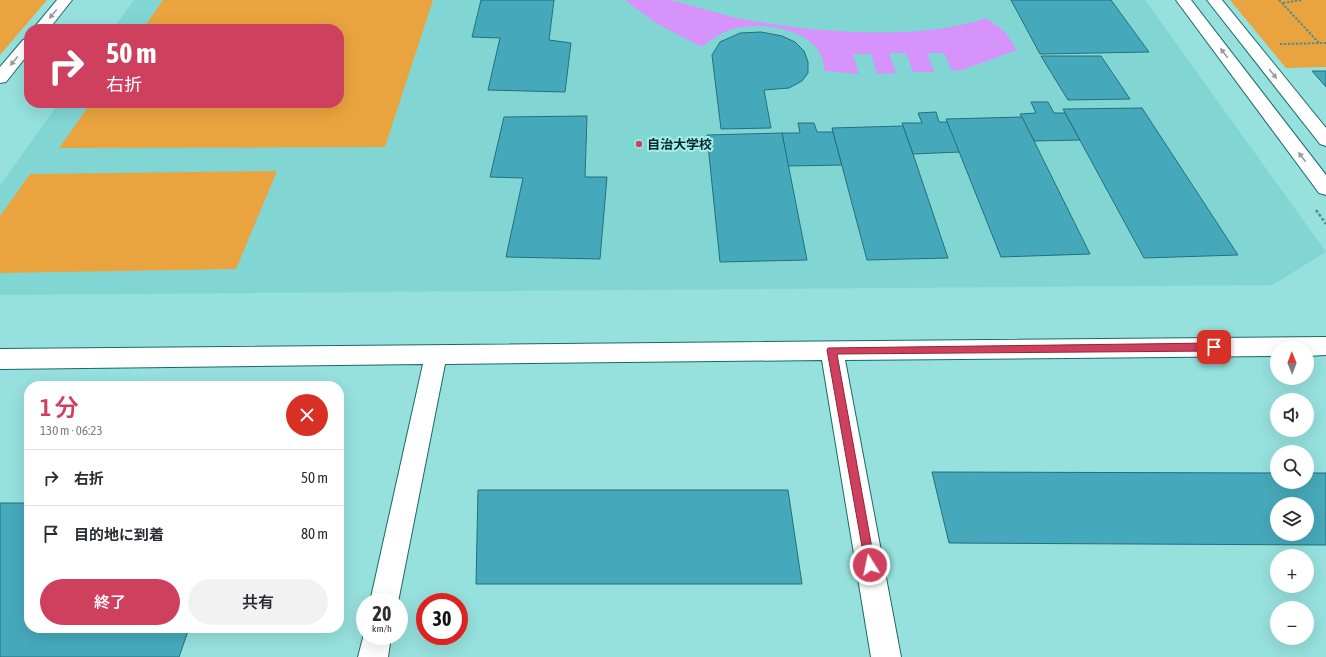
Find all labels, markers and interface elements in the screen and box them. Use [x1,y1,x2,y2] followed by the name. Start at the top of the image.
[48,9,57,20] one-way arrow
[106,37,156,69] text: 50 m
[40,40,92,92] icon: right
[1220,48,1228,59] one-way arrow
[10,55,19,66] one-way arrow
[1269,69,1277,80] one-way arrow
[106,74,142,95] text: 右折
[647,137,712,152] place label: 自治大学校
[634,139,644,149] marker: 自治大学校
[1298,151,1307,162] one-way arrow
[1197,330,1231,364] pin
[1203,336,1225,358] icon: arrive
[1270,341,1314,385] north arrow
[1270,341,1314,645] map controls
[1270,393,1314,437] button: sound
[40,394,79,421] text: 1 分
[286,394,328,436] button: close
[40,423,103,438] text: 130 m · 06:23
[1270,445,1314,489] button: search
[40,467,62,489] icon: right
[301,469,328,486] text: 50 m
[74,470,104,487] text: 右折
[1270,497,1314,541] button: layers
[40,523,62,545] icon: arrive
[301,525,328,542] text: 80 m
[74,526,164,543] text: 目的地に到着
[849,544,891,586] position arrow
[1270,549,1314,593] button: +
[40,579,180,625] button: 終了
[188,579,328,625] button: 共有
[416,593,468,645] speed limit sign: 30
[1270,601,1314,645] button: −
[373,602,391,625] text: 20
[372,623,392,634] text: km/h

